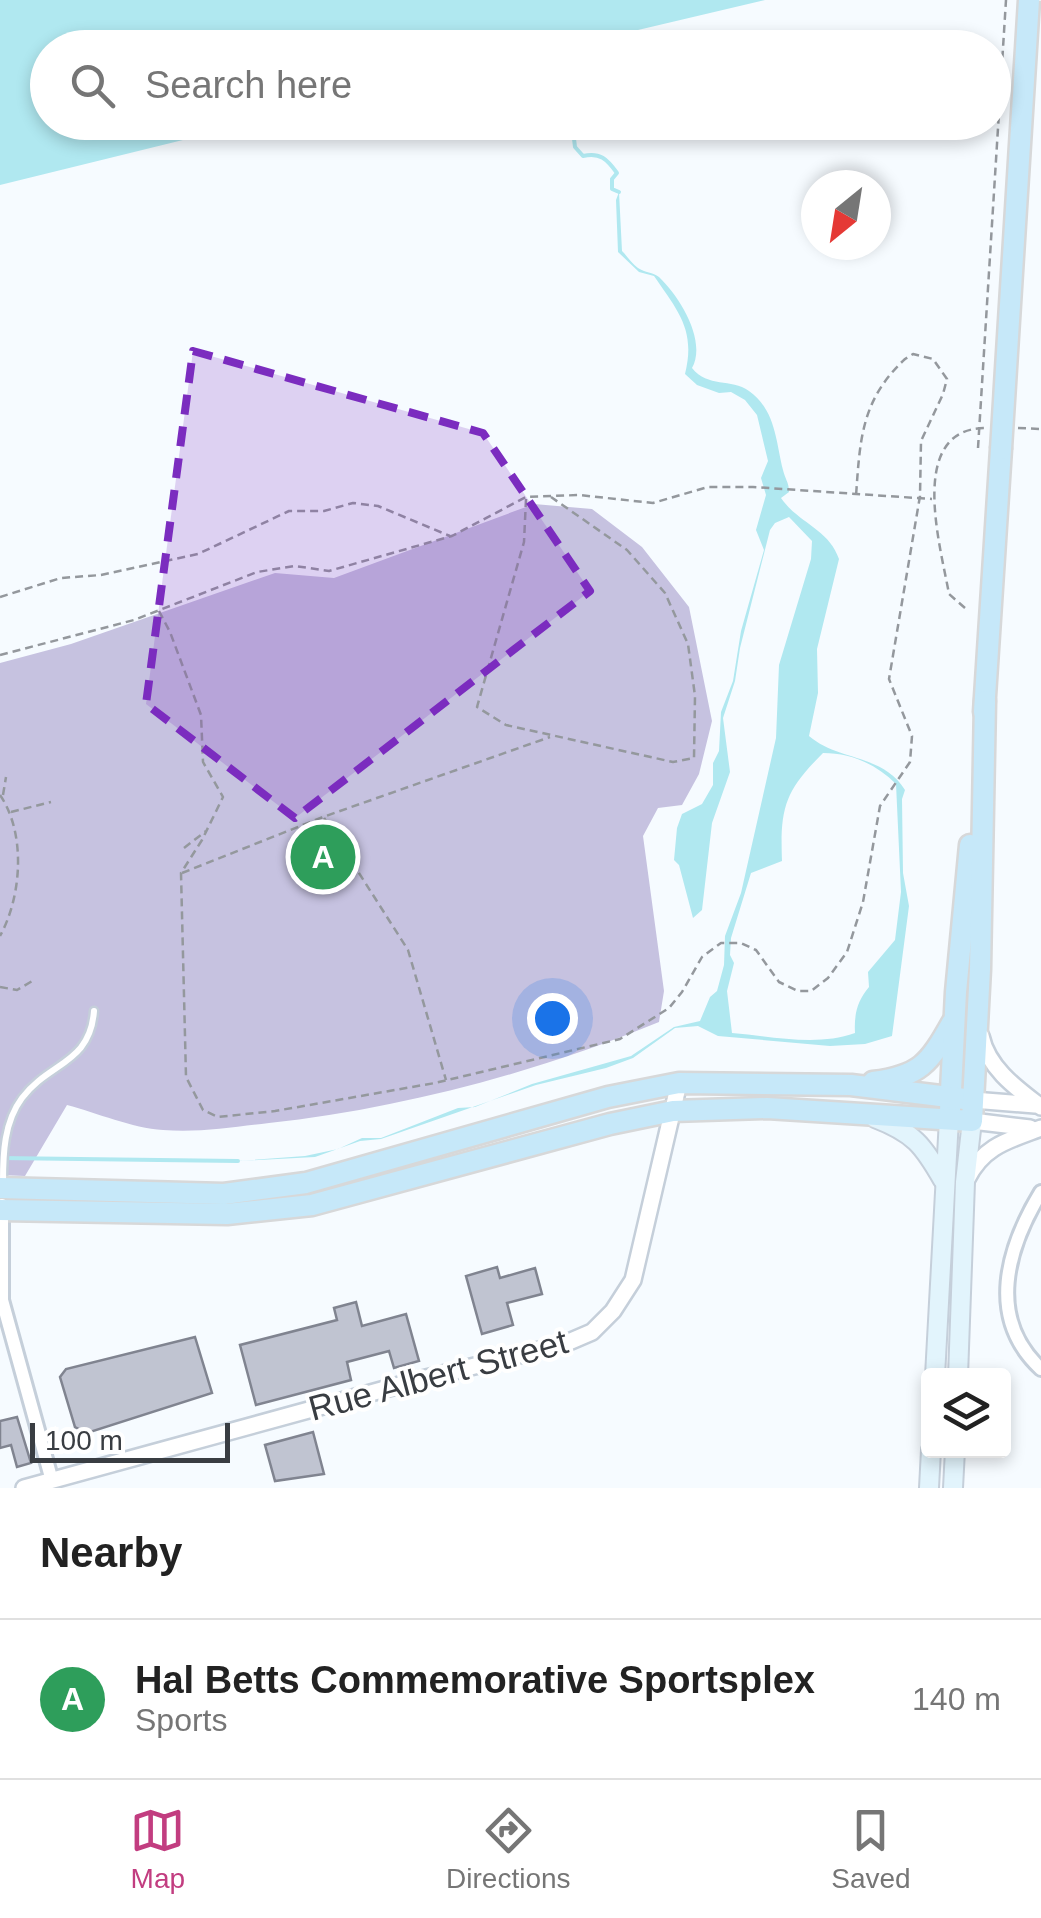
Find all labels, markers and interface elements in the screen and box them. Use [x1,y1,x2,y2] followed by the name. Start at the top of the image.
[30,30,1011,140] search box
[65,58,120,113] icon: search
[145,64,352,106] text: Search here
[801,170,891,260] north arrow
[290,820,356,894] pin: A
[527,993,578,1044] your location
[304,1321,572,1428] street label: Rue Albert Street
[921,1368,1011,1458] map controls
[921,1368,1011,1458] button: layers
[30,1418,230,1462] scale bar
[45,1425,123,1456] text: 100 m
[40,1529,182,1576] text: Nearby
[135,1659,815,1701] text: Hal Betts Commemorative Sportsplex
[61,1681,84,1717] text: A
[912,1681,1001,1717] text: 140 m
[135,1702,227,1738] text: Sports
[130,1803,185,1895] tab: Map
[446,1803,571,1895] tab: Directions
[831,1803,911,1895] tab: Saved

